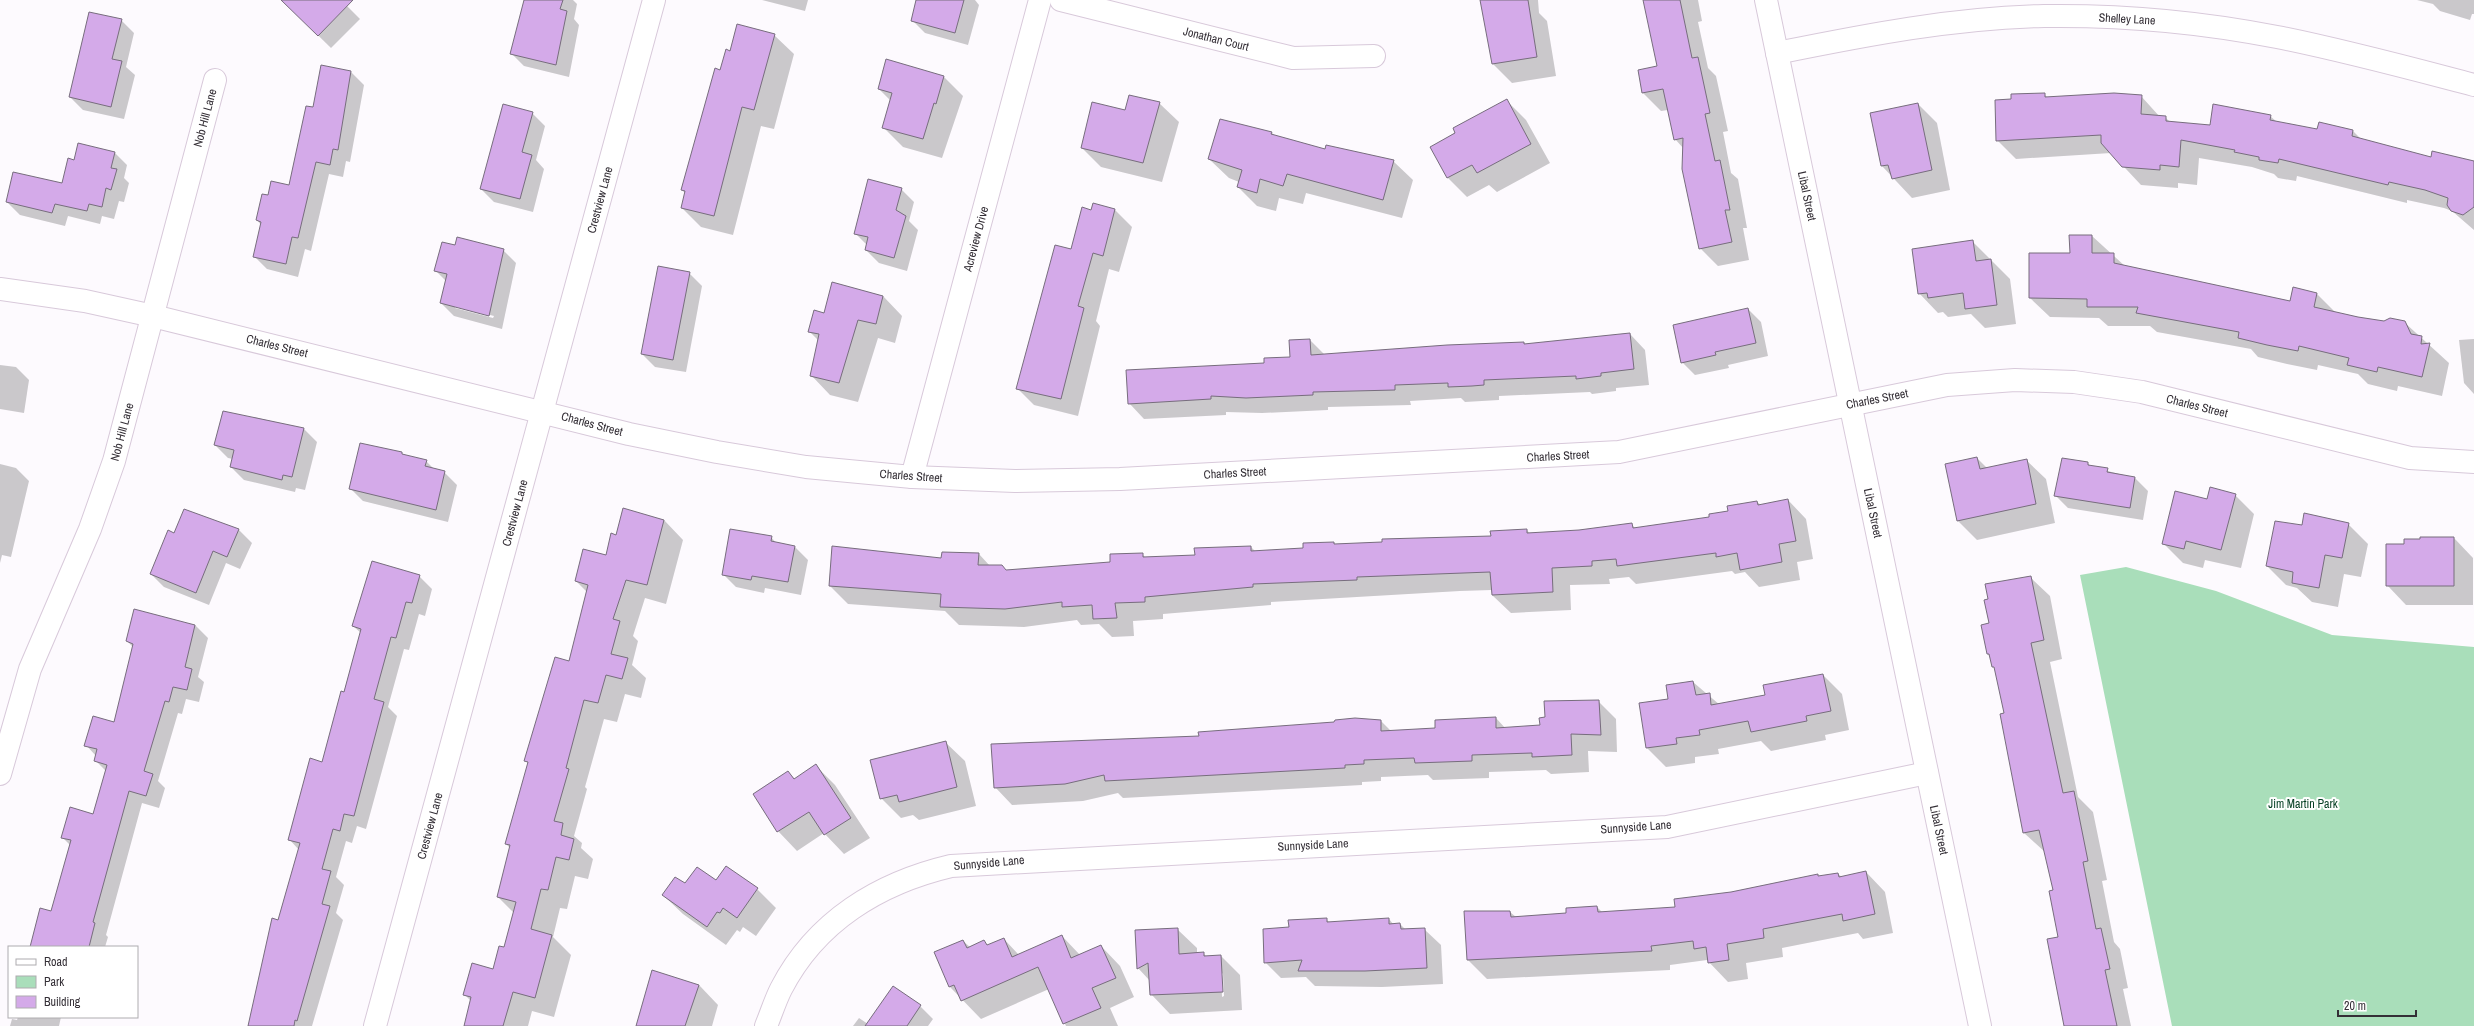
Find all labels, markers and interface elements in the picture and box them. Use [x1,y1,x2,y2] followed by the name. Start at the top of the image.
[2098,10,2156,28] street label: Shelley Lane
[1181,23,1251,55] street label: Jonathan Court
[190,87,220,149] street label: Nob Hill Lane
[583,165,617,235] street label: Crestview Lane
[1794,170,1820,223] street label: Libal Street
[959,205,992,274] street label: Acreview Drive
[245,331,310,361] street label: Charles Street
[1845,385,1910,413] street label: Charles Street
[2165,391,2230,421] street label: Charles Street
[107,401,137,463] street label: Nob Hill Lane
[560,408,625,440] street label: Charles Street
[1526,446,1590,466] street label: Charles Street
[1203,463,1267,483] street label: Charles Street
[879,466,943,486] street label: Charles Street
[498,478,532,548] street label: Crestview Lane
[1860,487,1886,540] street label: Libal Street
[413,791,447,861] street label: Crestview Lane
[2268,796,2338,812] park label: Jim Martin Park
[1926,804,1952,857] street label: Libal Street
[1600,817,1672,837] street label: Sunnyside Lane
[1277,835,1349,855] street label: Sunnyside Lane
[953,852,1025,874] street label: Sunnyside Lane
[8,946,138,1018] legend
[44,954,68,970] text: Road
[44,974,64,990] text: Park
[2338,992,2416,1018] scale bar
[44,994,81,1010] text: Building
[2344,998,2366,1014] text: 20 m

